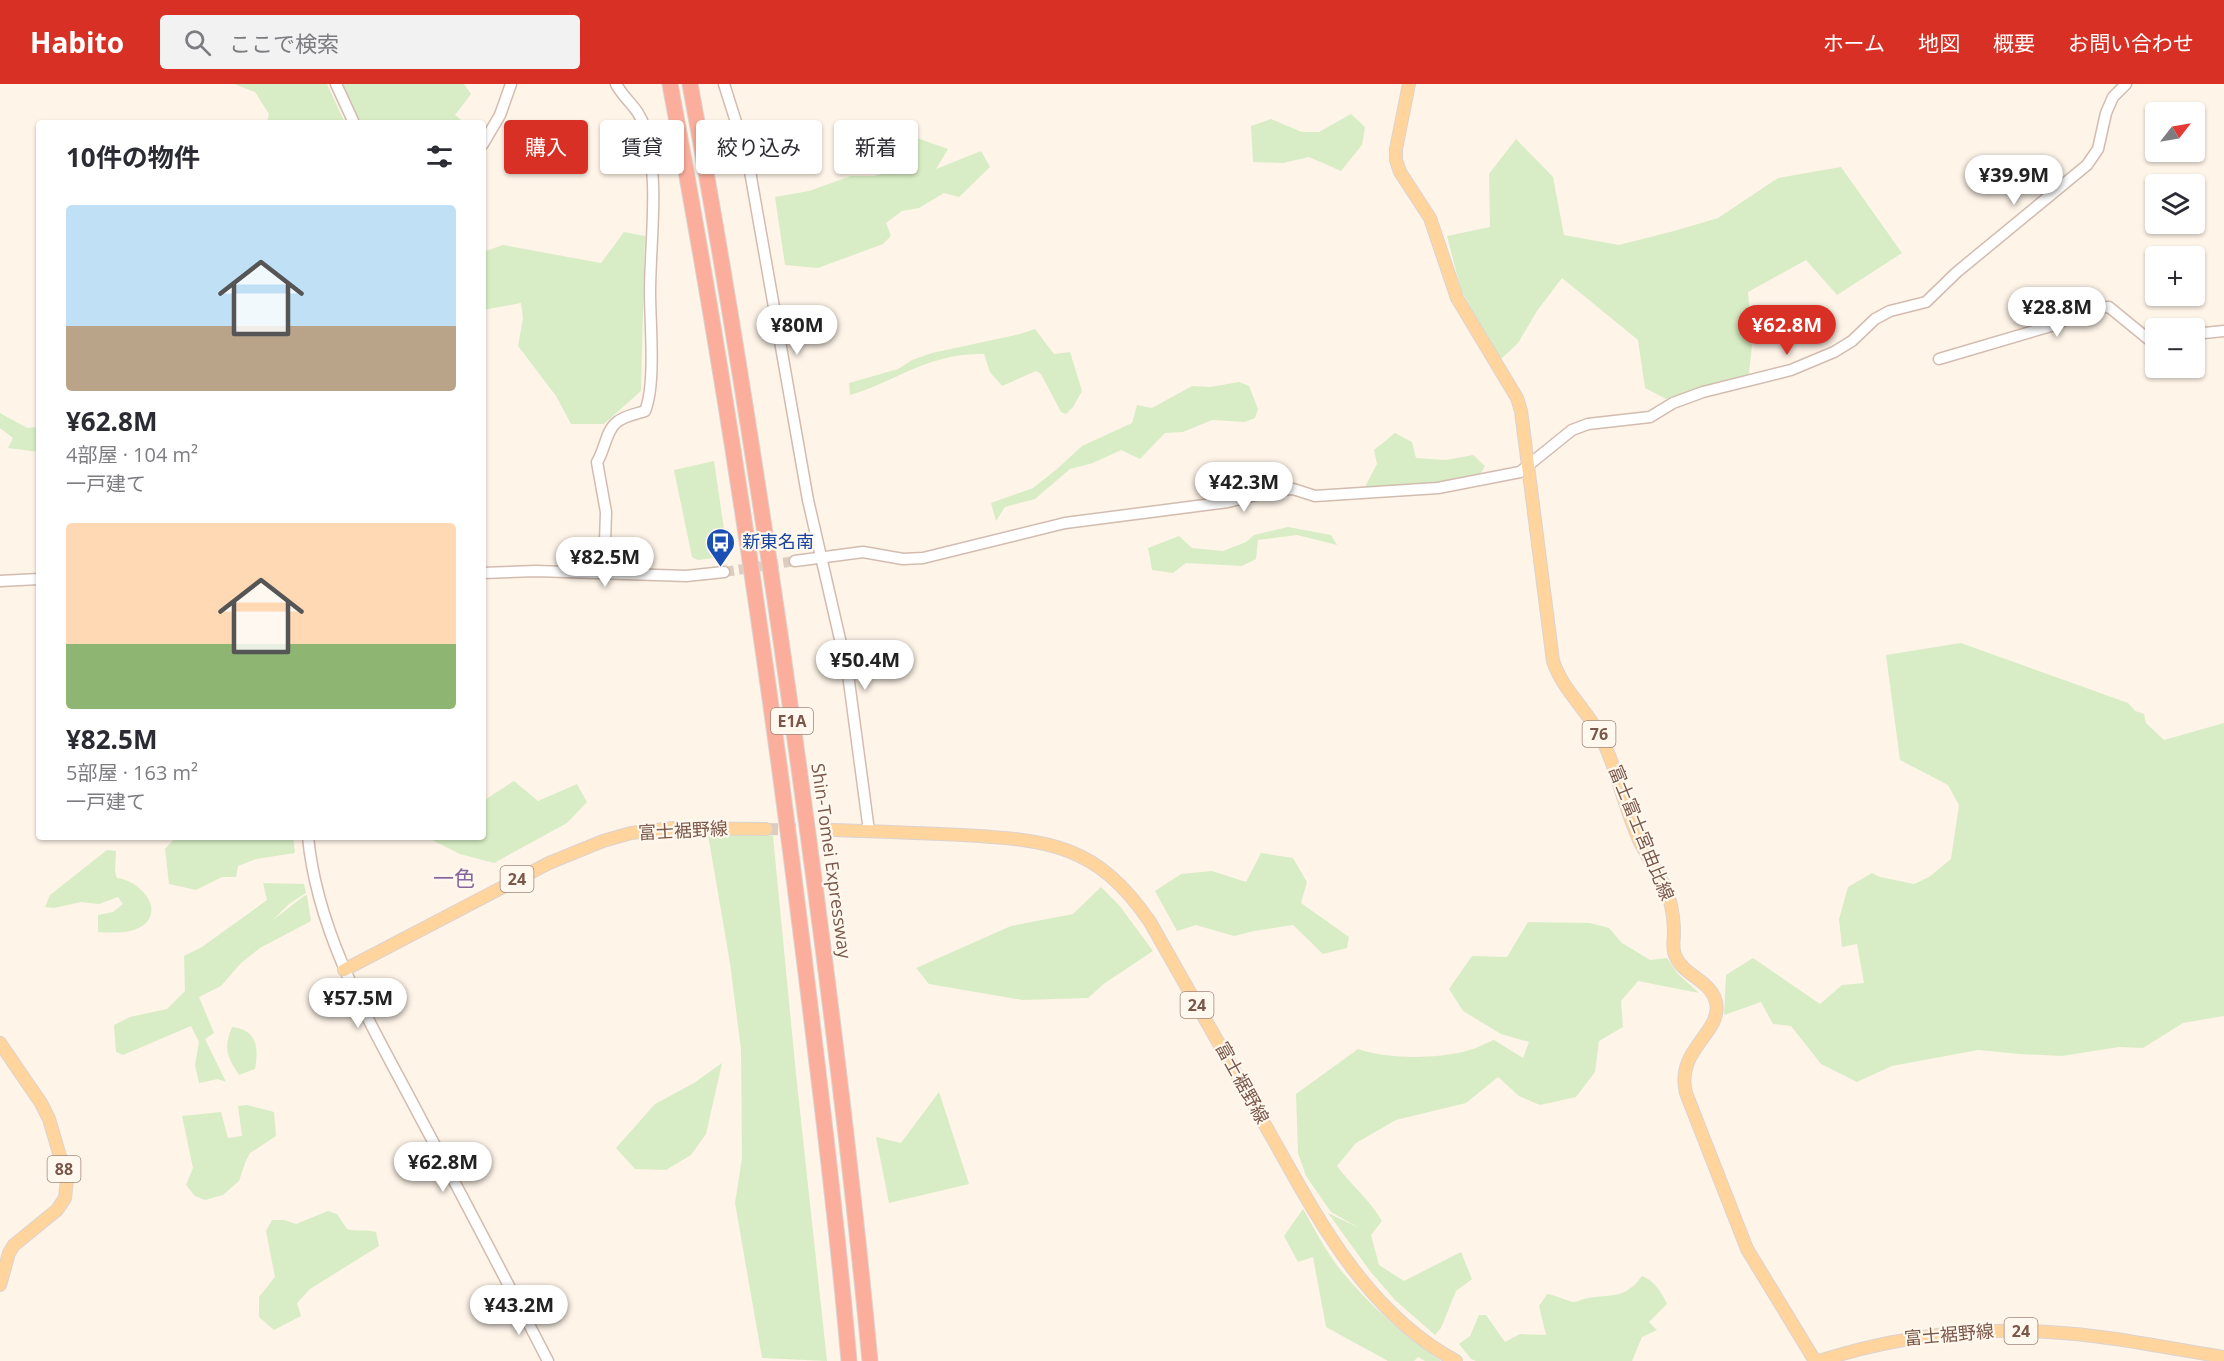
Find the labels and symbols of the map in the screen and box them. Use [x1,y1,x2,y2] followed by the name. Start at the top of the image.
[2145,102,2205,162] north arrow
[1965,155,2063,206] pin: ¥39.9M
[2008,287,2106,338] pin: ¥28.8M
[761,305,833,356] pin: ¥80M
[1738,305,1836,356] pin: ¥62.8M
[1195,462,1293,513] pin: ¥42.3M
[705,526,737,568] bus stop icon: 新東名南
[742,529,814,553] place label: 新東名南
[556,537,654,588] pin: ¥82.5M
[816,640,914,691] pin: ¥50.4M
[771,708,813,734] road number: E1A
[1582,721,1616,747] road number: 76
[1604,761,1680,904] street label: 富士富士宮由比線
[806,762,858,961] street label: Shin-Tomei Expressway
[637,816,729,844] street label: 富士裾野線
[433,864,475,892] district label: 一色
[500,866,534,892] road number: 24
[309,978,407,1029] pin: ¥57.5M
[1180,992,1214,1018] road number: 24
[1211,1037,1275,1128] street label: 富士裾野線
[394,1142,492,1193] pin: ¥62.8M
[48,1156,80,1182] road number: 88
[470,1285,568,1336] pin: ¥43.2M
[1903,1318,1995,1350] street label: 富士裾野線
[2004,1318,2038,1344] road number: 24

